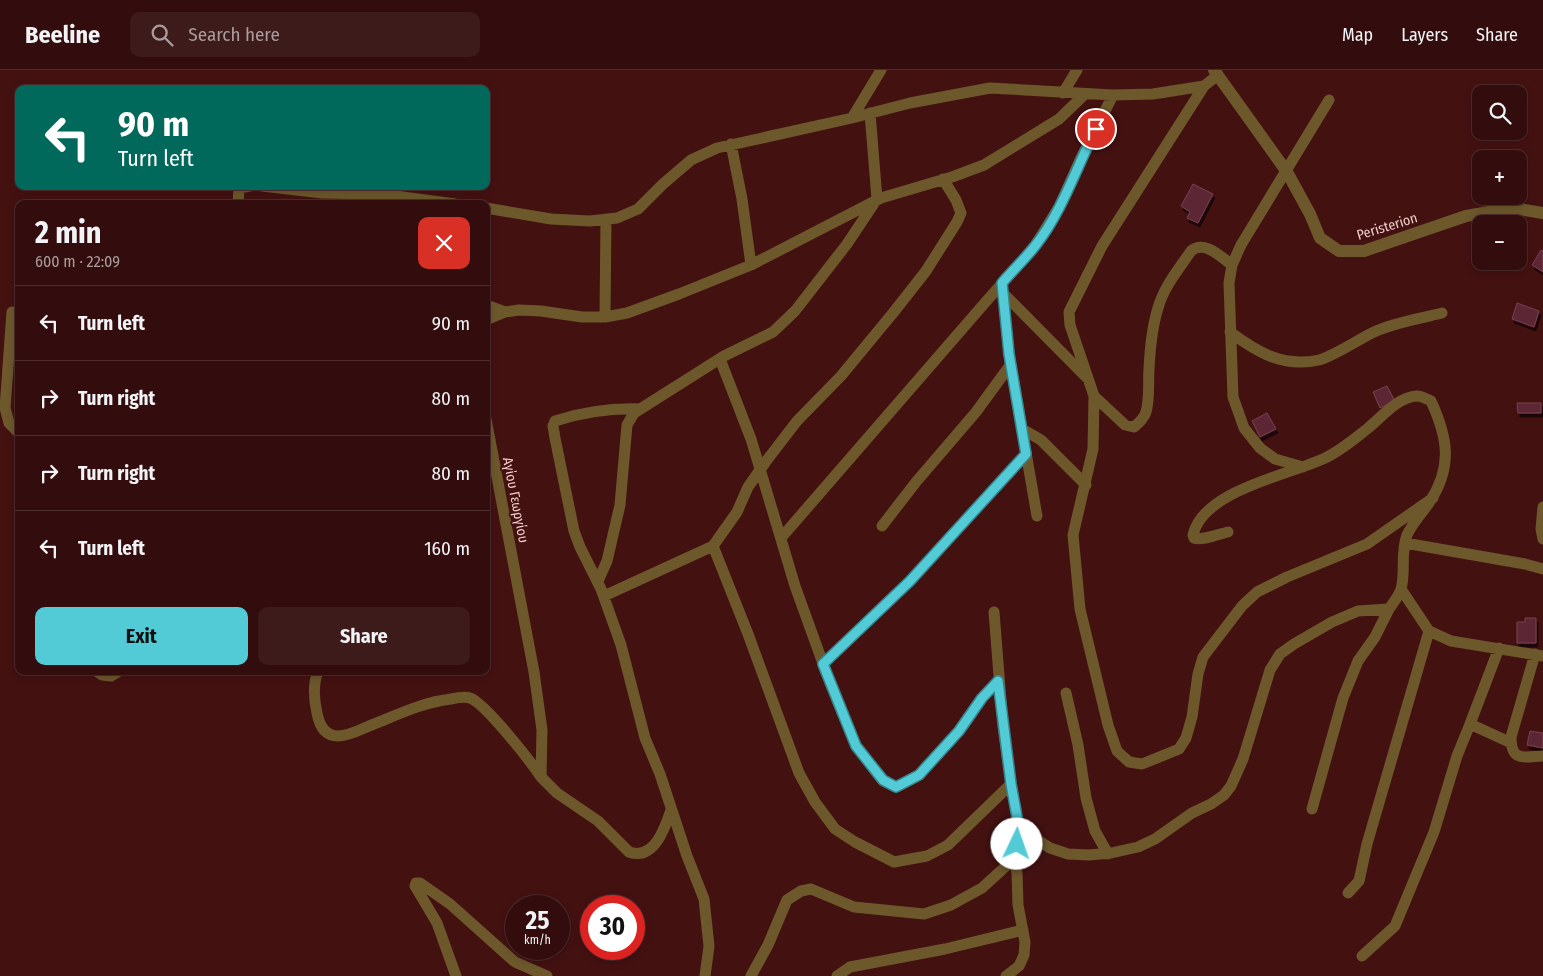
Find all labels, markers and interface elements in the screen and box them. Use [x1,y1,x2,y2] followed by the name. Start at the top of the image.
[130,12,480,57] search box
[25,21,100,49] text: Beeline
[148,21,176,49] icon: search
[188,23,280,46] text: Search here
[1342,24,1373,46] text: Map
[1401,24,1448,46] text: Layers
[1476,24,1518,46] text: Share
[1472,85,1527,270] map controls
[1472,85,1527,140] button: search
[118,103,189,145] text: 90 m
[35,105,100,170] icon: left
[1075,108,1117,150] pin
[1082,115,1110,143] icon: arrive
[118,145,194,172] text: Turn left
[1472,150,1527,205] button: +
[1355,209,1420,244] street label: Peristerion
[35,215,102,251] text: 2 min
[1472,215,1527,270] button: −
[418,217,470,269] button: close
[35,252,120,271] text: 600 m · 22:09
[35,309,63,337] icon: left
[78,312,145,335] text: Turn left
[432,312,470,335] text: 90 m
[35,384,63,412] icon: right
[78,387,155,410] text: Turn right
[432,387,470,410] text: 80 m
[499,456,532,544] street label: Αγίου Γεωργίου
[35,459,63,487] icon: right
[78,462,155,485] text: Turn right
[432,462,470,485] text: 80 m
[35,534,63,562] icon: left
[78,537,145,560] text: Turn left
[424,537,470,560] text: 160 m
[35,607,248,665] button: Exit
[258,607,470,665] button: Share
[990,817,1042,869] position arrow
[580,895,645,960] speed limit sign: 30
[526,906,549,936] text: 25
[524,933,551,947] text: km/h

